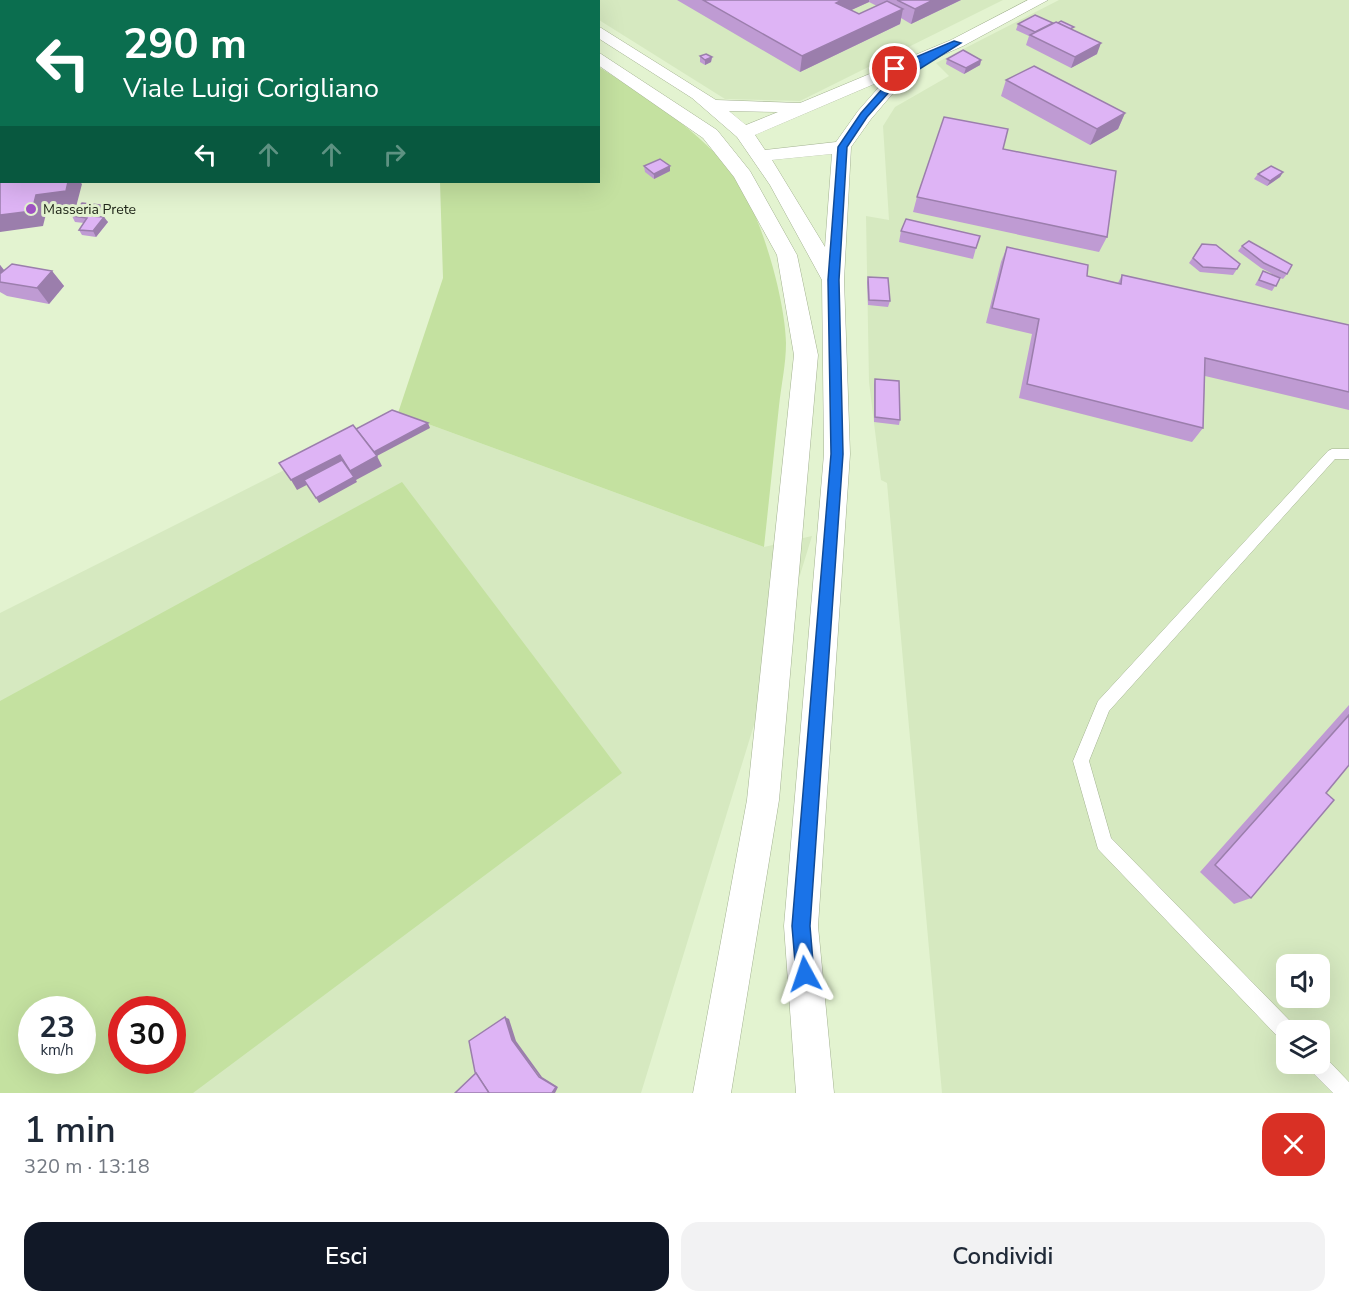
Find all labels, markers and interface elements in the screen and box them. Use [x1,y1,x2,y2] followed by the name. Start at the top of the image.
[123,16,247,73] text: 290 m
[24,24,102,102] icon: left
[869,43,920,94] pin
[878,52,911,85] icon: arrive
[123,70,379,107] text: Viale Luigi Corigliano
[189,138,222,171] icon: left
[252,138,285,171] icon: ahead
[315,138,348,171] icon: ahead
[378,138,411,171] icon: right
[43,200,136,219] place label: Masseria Prete
[24,202,38,216] marker: Masseria Prete
[773,942,837,1006] position arrow
[1276,954,1330,1074] map controls
[1276,954,1330,1008] button: sound
[108,996,186,1074] speed limit sign: 30
[39,1007,75,1048] text: 23
[1276,1020,1330,1074] button: layers
[40,1040,74,1060] text: km/h
[24,1106,116,1155] text: 1 min
[1262,1113,1325,1176] button: close
[24,1153,150,1180] text: 320 m · 13:18
[24,1222,669,1291] button: Esci
[681,1222,1325,1291] button: Condividi

